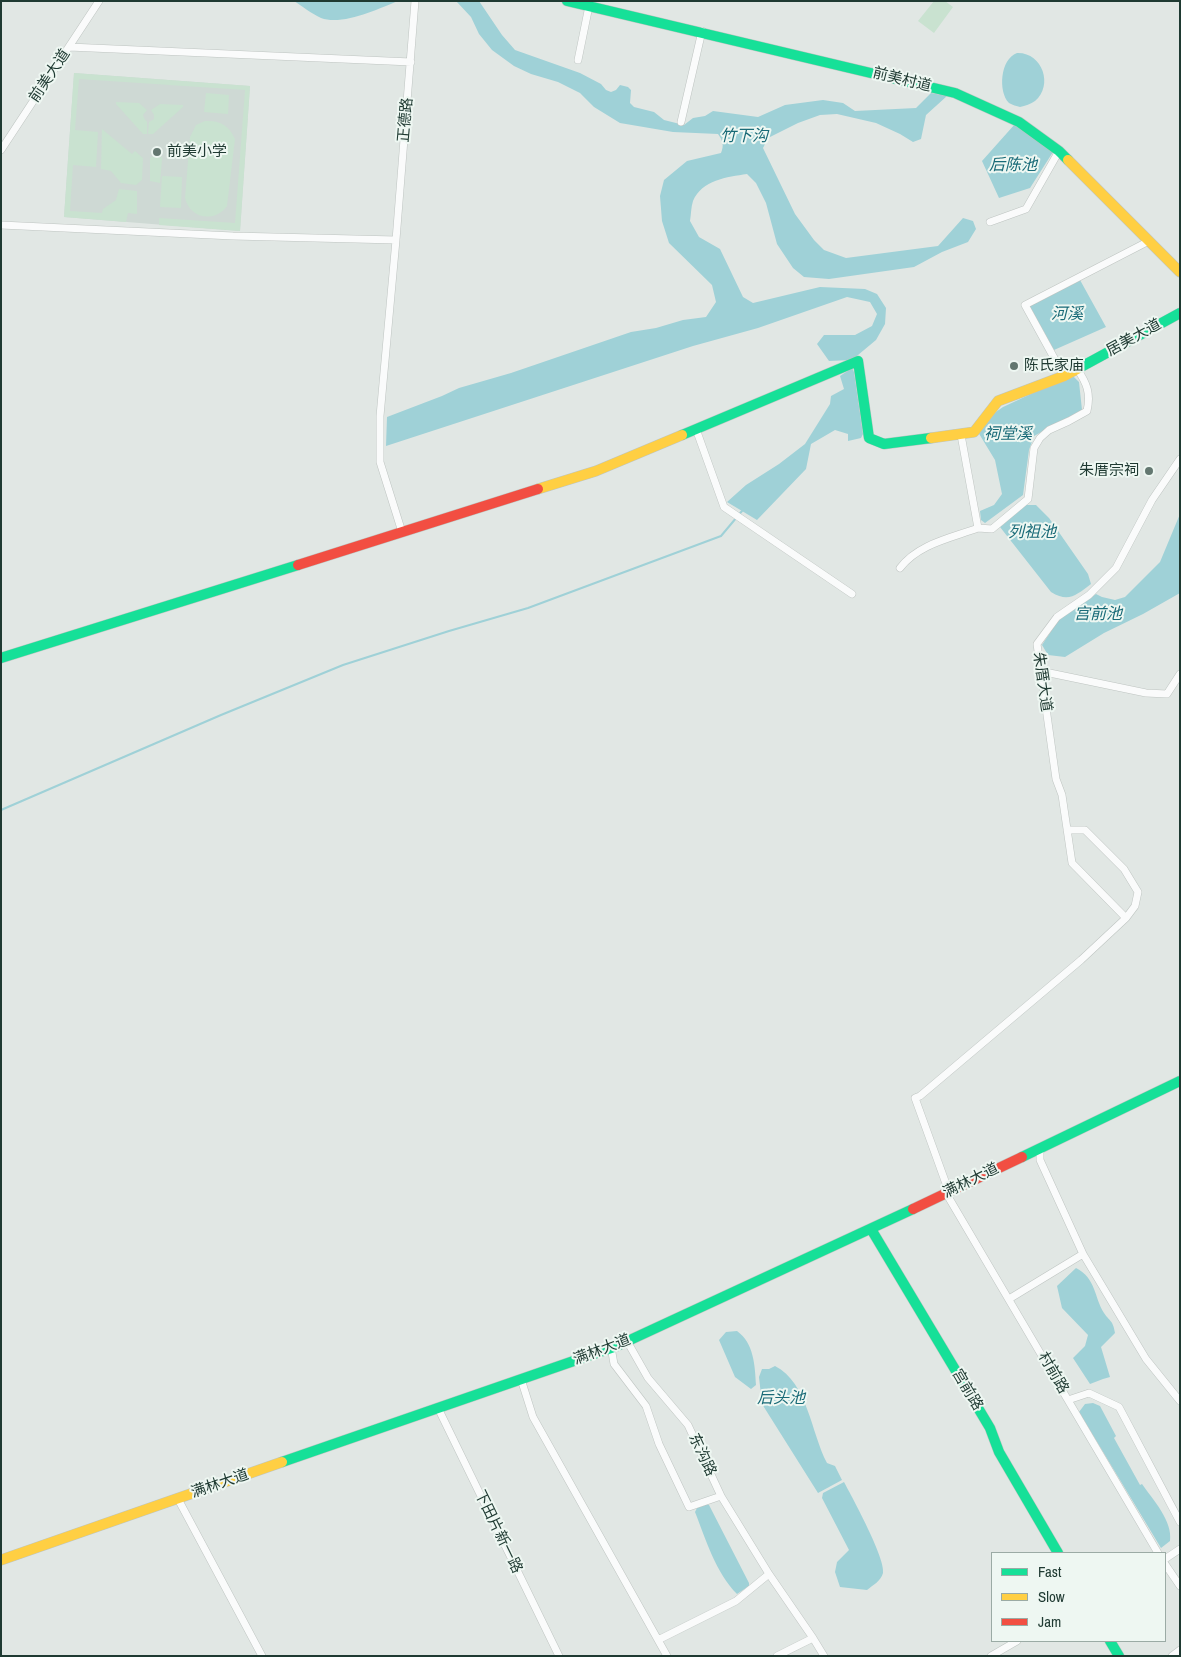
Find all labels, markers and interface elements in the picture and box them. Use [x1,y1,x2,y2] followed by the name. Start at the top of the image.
[26,46,74,106] street label: 前美大道
[871,64,933,96] street label: 前美村道
[395,97,417,143] street label: 正德路
[720,127,768,147] water label: 竹下沟
[167,143,227,161] place label: 前美小学
[151,146,163,158] marker: 前美小学
[989,156,1037,176] water label: 后陈池
[1051,305,1083,325] water label: 河溪
[1103,316,1165,360] street label: 居美大道
[1024,357,1084,375] place label: 陈氏家庙
[1008,360,1020,372] marker: 陈氏家庙
[984,425,1032,445] water label: 祠堂溪
[1079,462,1139,480] place label: 朱厝宗祠
[1143,465,1155,477] marker: 朱厝宗祠
[1008,523,1056,543] water label: 列祖池
[1074,605,1122,625] water label: 宫前池
[1029,651,1055,713] street label: 朱厝大道
[940,1160,1002,1202] street label: 满林大道
[571,1331,633,1369] street label: 满林大道
[1034,1349,1072,1397] street label: 村前路
[948,1366,986,1414] street label: 宫前路
[757,1389,805,1409] water label: 后头池
[684,1431,720,1479] street label: 东沟路
[189,1466,251,1502] street label: 满林大道
[470,1488,526,1576] street label: 下田片新一路
[991,1552,1166,1642] legend
[1038,1561,1061,1582] text: Fast
[1038,1586,1065,1607] text: Slow
[1038,1611,1061,1632] text: Jam

